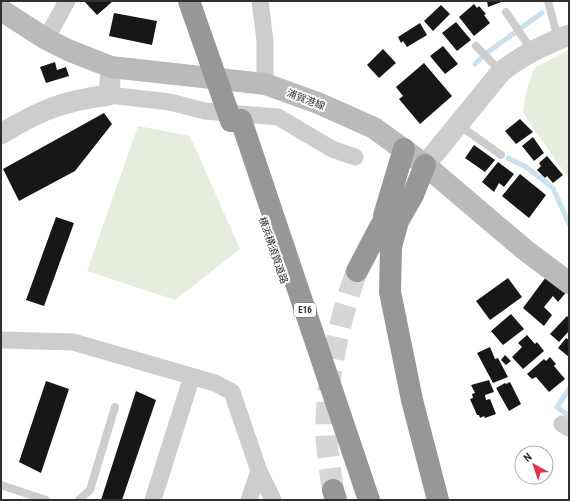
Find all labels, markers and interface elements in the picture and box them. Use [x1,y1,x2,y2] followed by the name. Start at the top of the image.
[285,87,326,112] street label: 浦賀港線
[257,215,290,285] street label: 横浜横須賀道路
[294,303,316,317] road number: E16
[514,445,554,485] north arrow
[521,450,535,465] text: N

